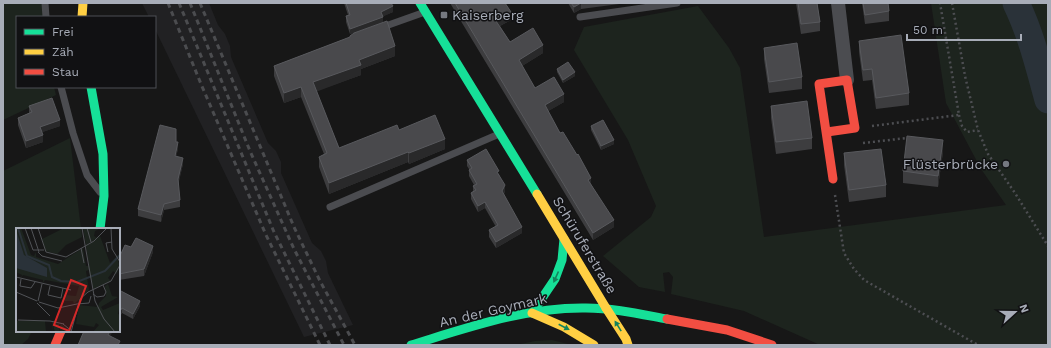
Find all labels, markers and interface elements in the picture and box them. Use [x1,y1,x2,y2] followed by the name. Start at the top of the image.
[452,7,524,23] place label: Kaiserberg
[439,10,449,20] marker: Kaiserberg
[16,16,156,88] legend
[907,16,1021,42] scale bar
[913,23,943,37] text: 50 m
[52,25,74,39] text: Frei
[52,45,74,59] text: Zäh
[52,65,79,79] text: Stau
[903,156,998,172] place label: Flüsterbrücke
[1001,159,1011,169] marker: Flüsterbrücke
[550,193,620,297] street label: Schüruferstraße
[16,228,120,332] inset map
[552,271,558,283] one-way arrow
[438,290,549,330] street label: An der Goymark
[995,292,1035,332] north arrow
[1016,302,1031,315] text: N
[614,320,621,332] one-way arrow
[558,324,570,330] one-way arrow

